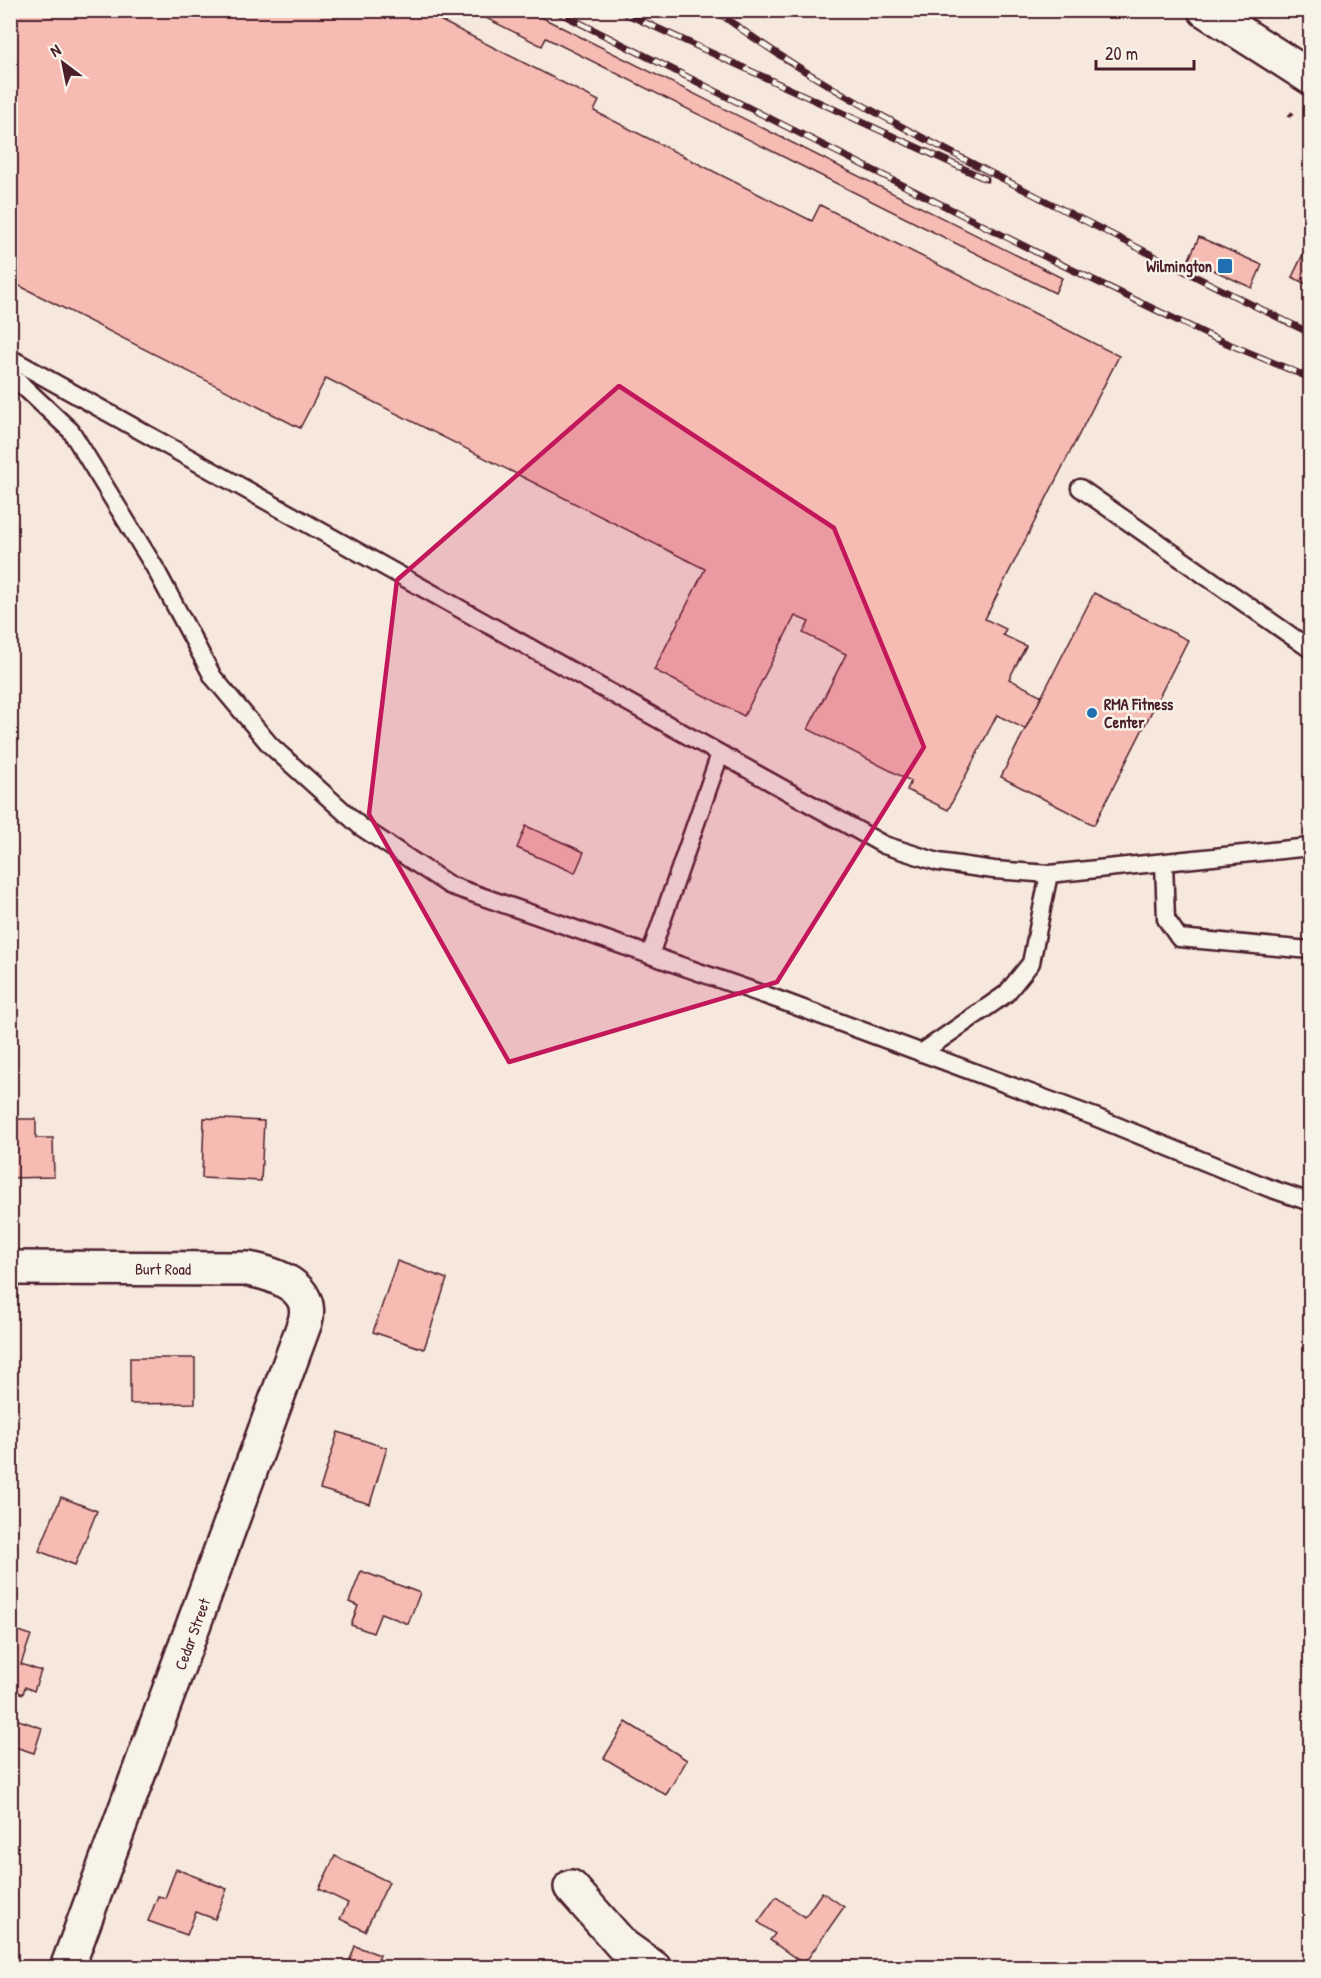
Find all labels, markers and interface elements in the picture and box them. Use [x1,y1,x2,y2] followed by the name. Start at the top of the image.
[33,33,93,93] north arrow
[1096,33,1194,71] scale bar
[46,38,65,62] text: N
[1105,41,1138,66] text: 20 m
[1146,255,1212,278] place label: Wilmington
[1216,257,1234,275] marker: Wilmington
[1104,693,1174,733] place label: RMA Fitness Center
[1085,706,1099,720] marker: RMA Fitness Center
[135,1258,191,1280] street label: Burt Road
[169,1595,215,1673] street label: Cedar Street

